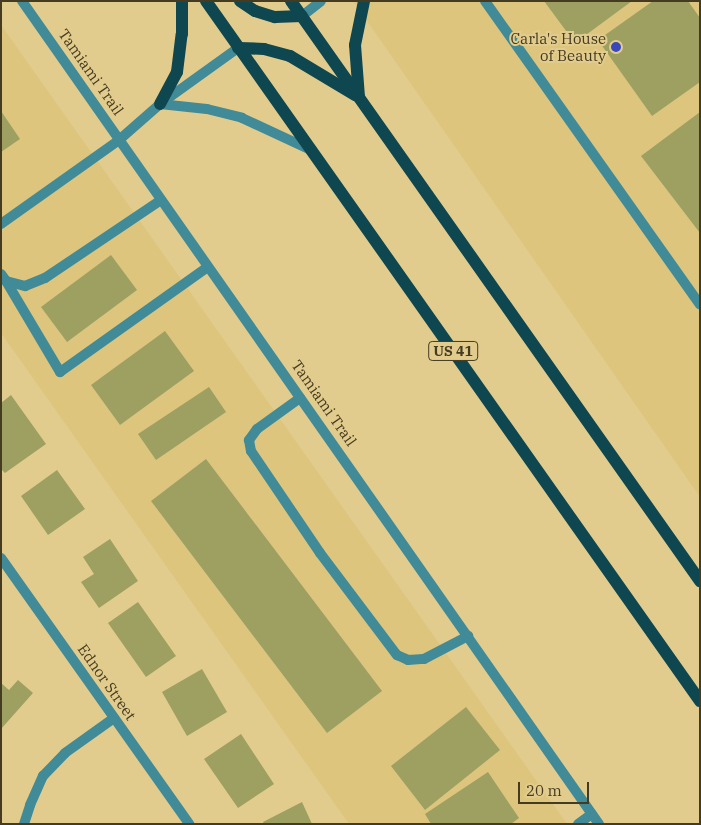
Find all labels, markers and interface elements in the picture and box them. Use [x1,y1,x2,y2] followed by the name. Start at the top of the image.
[55,26,127,118] street label: Tamiami Trail
[510,29,606,64] place label: Carla's House of Beauty
[610,41,622,53] marker: Carla's House of Beauty
[428,340,478,362] road number: US 41
[288,357,360,449] street label: Tamiami Trail
[74,640,140,724] street label: Ednor Street
[521,772,592,804] scale bar
[526,781,562,800] text: 20 m

